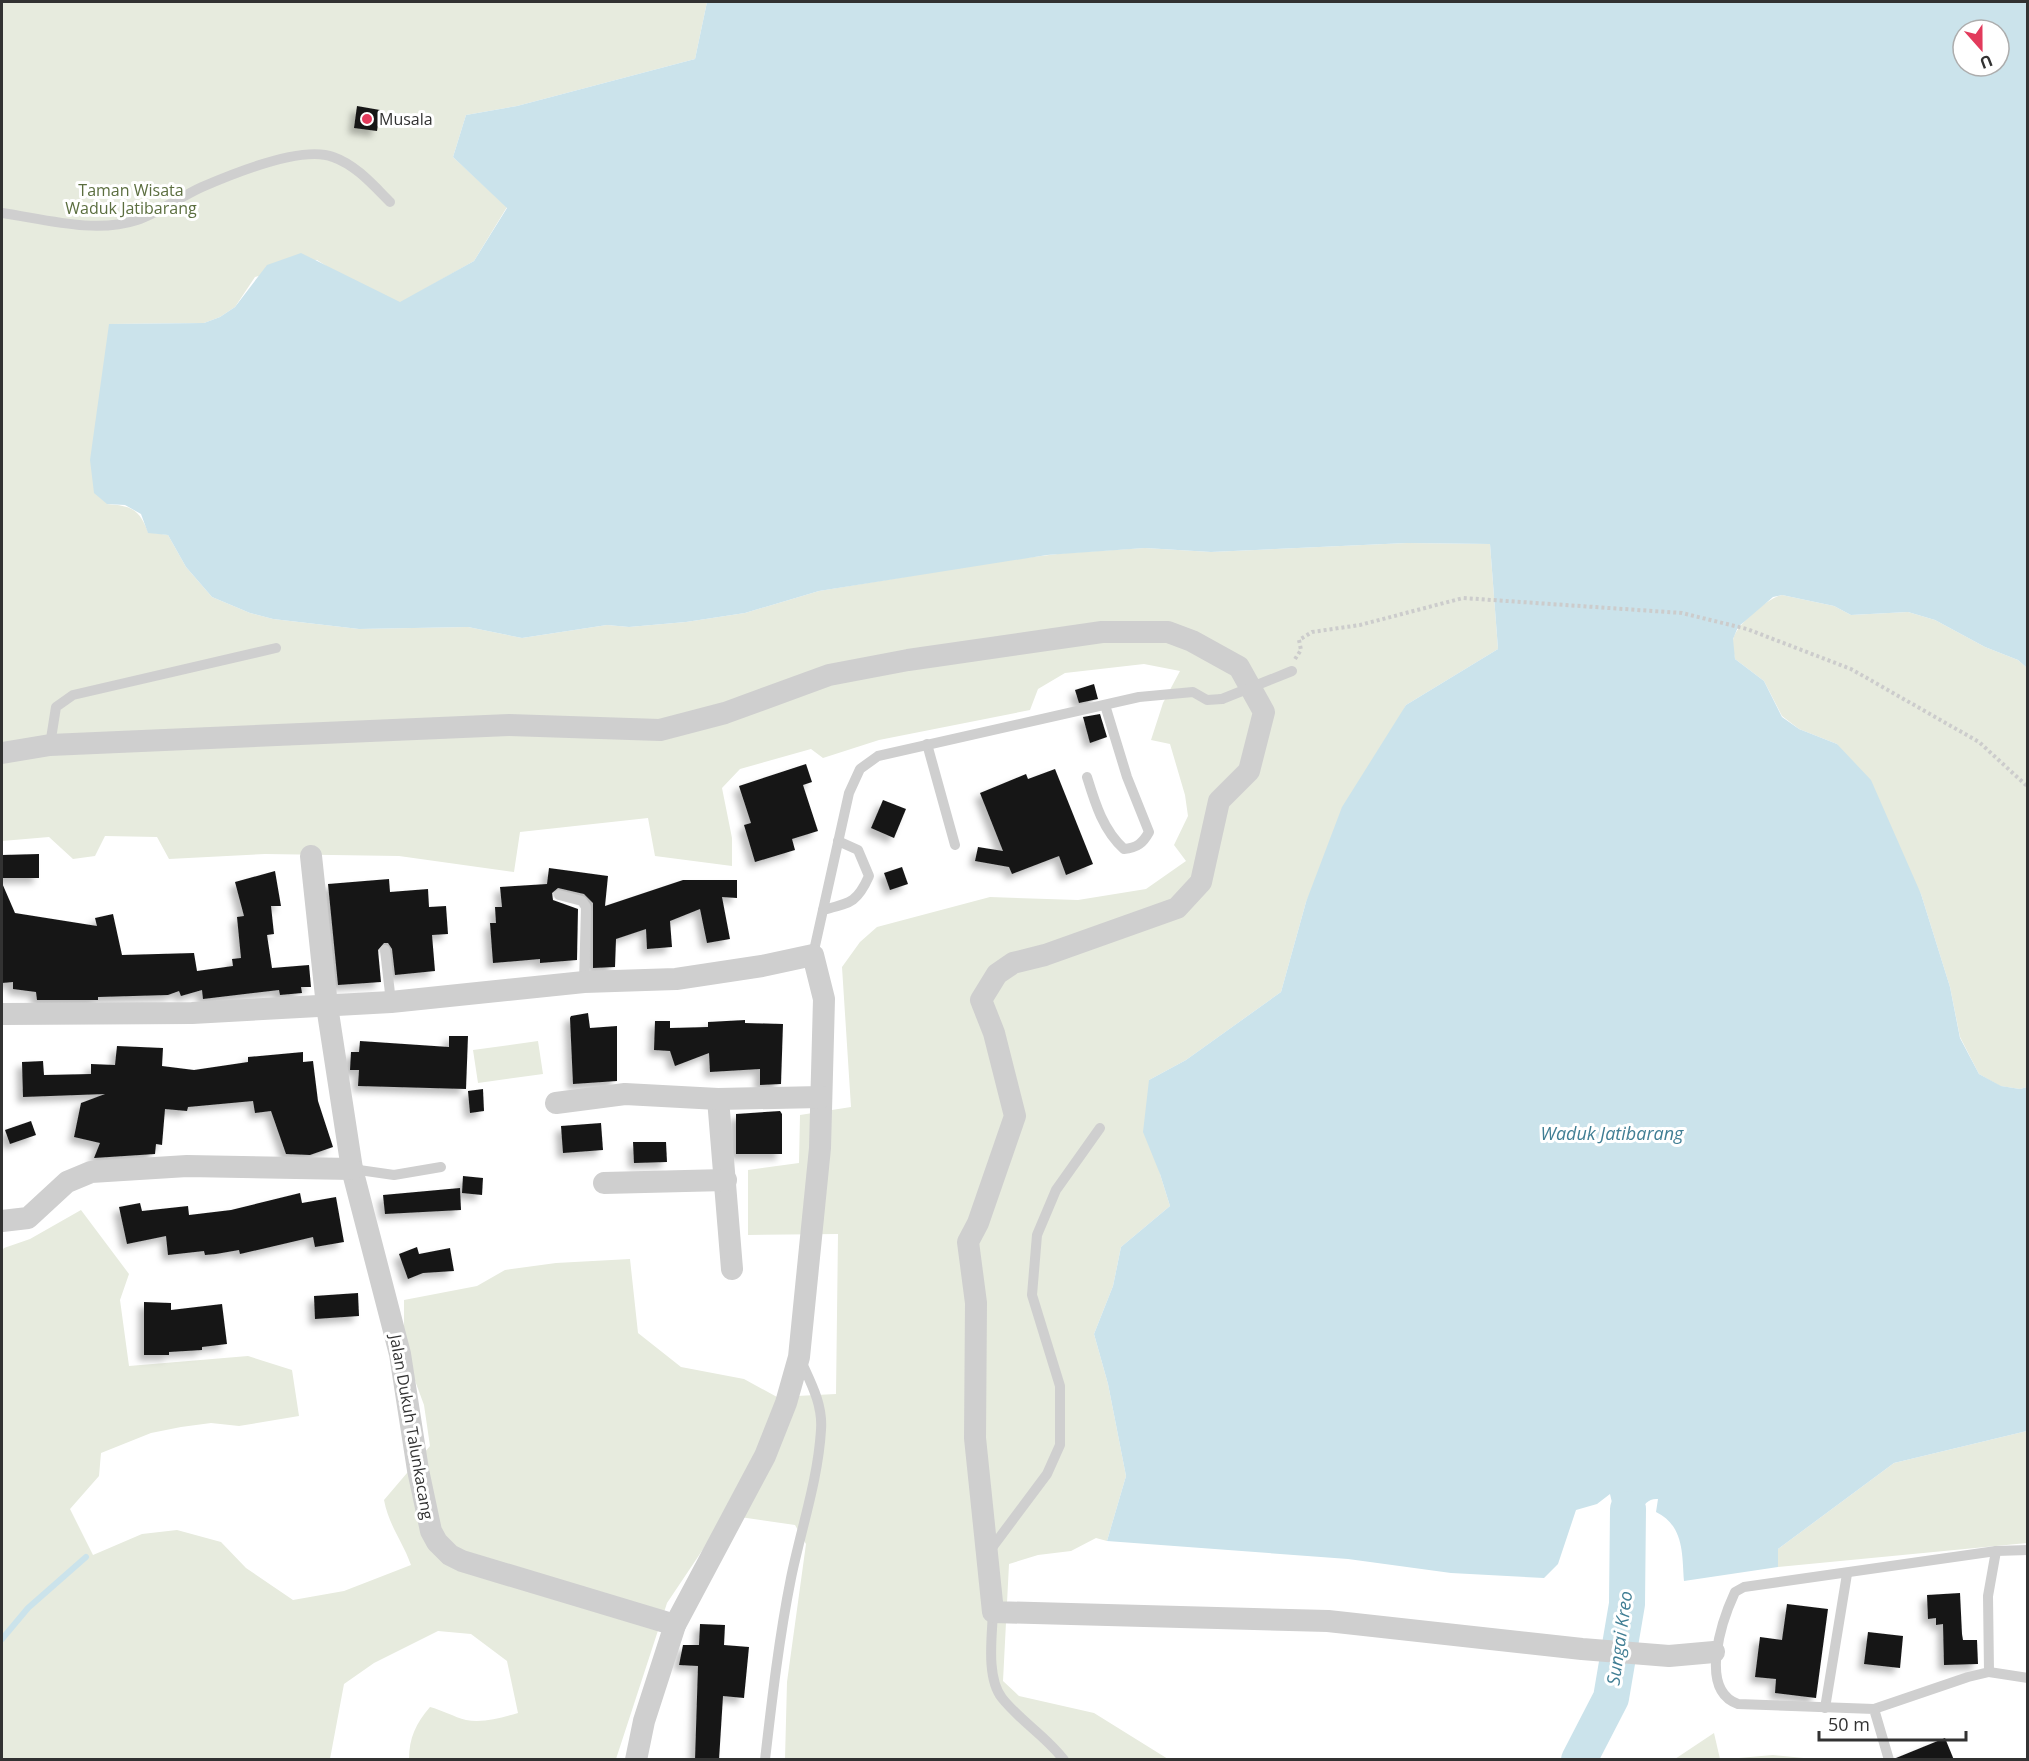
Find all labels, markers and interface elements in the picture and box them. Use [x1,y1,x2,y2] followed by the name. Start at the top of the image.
[1951,18,2011,78] north arrow
[1977,50,1996,74] text: U
[379,108,433,130] place label: Musala
[360,112,374,126] marker: Musala
[65,179,197,219] park label: Taman Wisata Waduk Jatibarang
[1541,1121,1684,1145] water label: Waduk Jatibarang
[385,1331,439,1521] street label: Jalan Dukuh Talunkacang
[1601,1589,1637,1687] water label: Sungai Kreo
[1819,1704,1966,1742] scale bar
[1828,1712,1870,1736] text: 50 m

